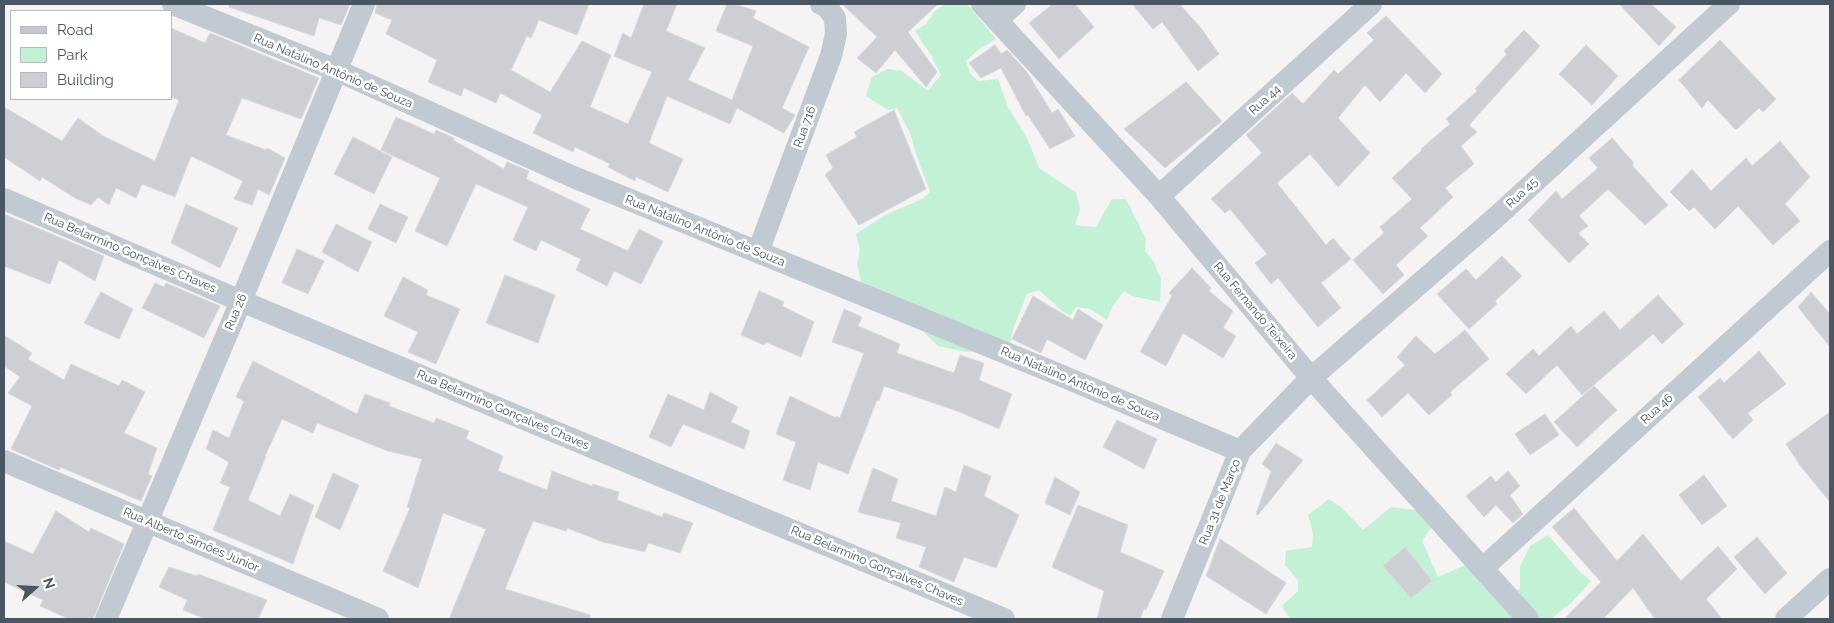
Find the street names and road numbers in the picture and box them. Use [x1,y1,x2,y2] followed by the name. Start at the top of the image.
[251,31,415,111] street label: Rua Natalino Antônio de Souza
[1246,82,1284,118] street label: Rua 44
[791,104,819,150] street label: Rua 716
[1503,175,1541,211] street label: Rua 45
[623,192,787,270] street label: Rua Natalino Antônio de Souza
[42,210,218,296] street label: Rua Belarmino Gonçalves Chaves
[1210,259,1300,363] street label: Rua Fernando Teixeira
[222,292,250,332] street label: Rua 26
[998,344,1162,424] street label: Rua Natalino Antônio de Souza
[415,367,591,453] street label: Rua Belarmino Gonçalves Chaves
[1638,391,1676,427] street label: Rua 46
[1196,457,1244,547] street label: Rua 31 de Março
[121,505,261,575] street label: Rua Alberto Simões Júnior
[789,523,965,609] street label: Rua Belarmino Gonçalves Chaves

